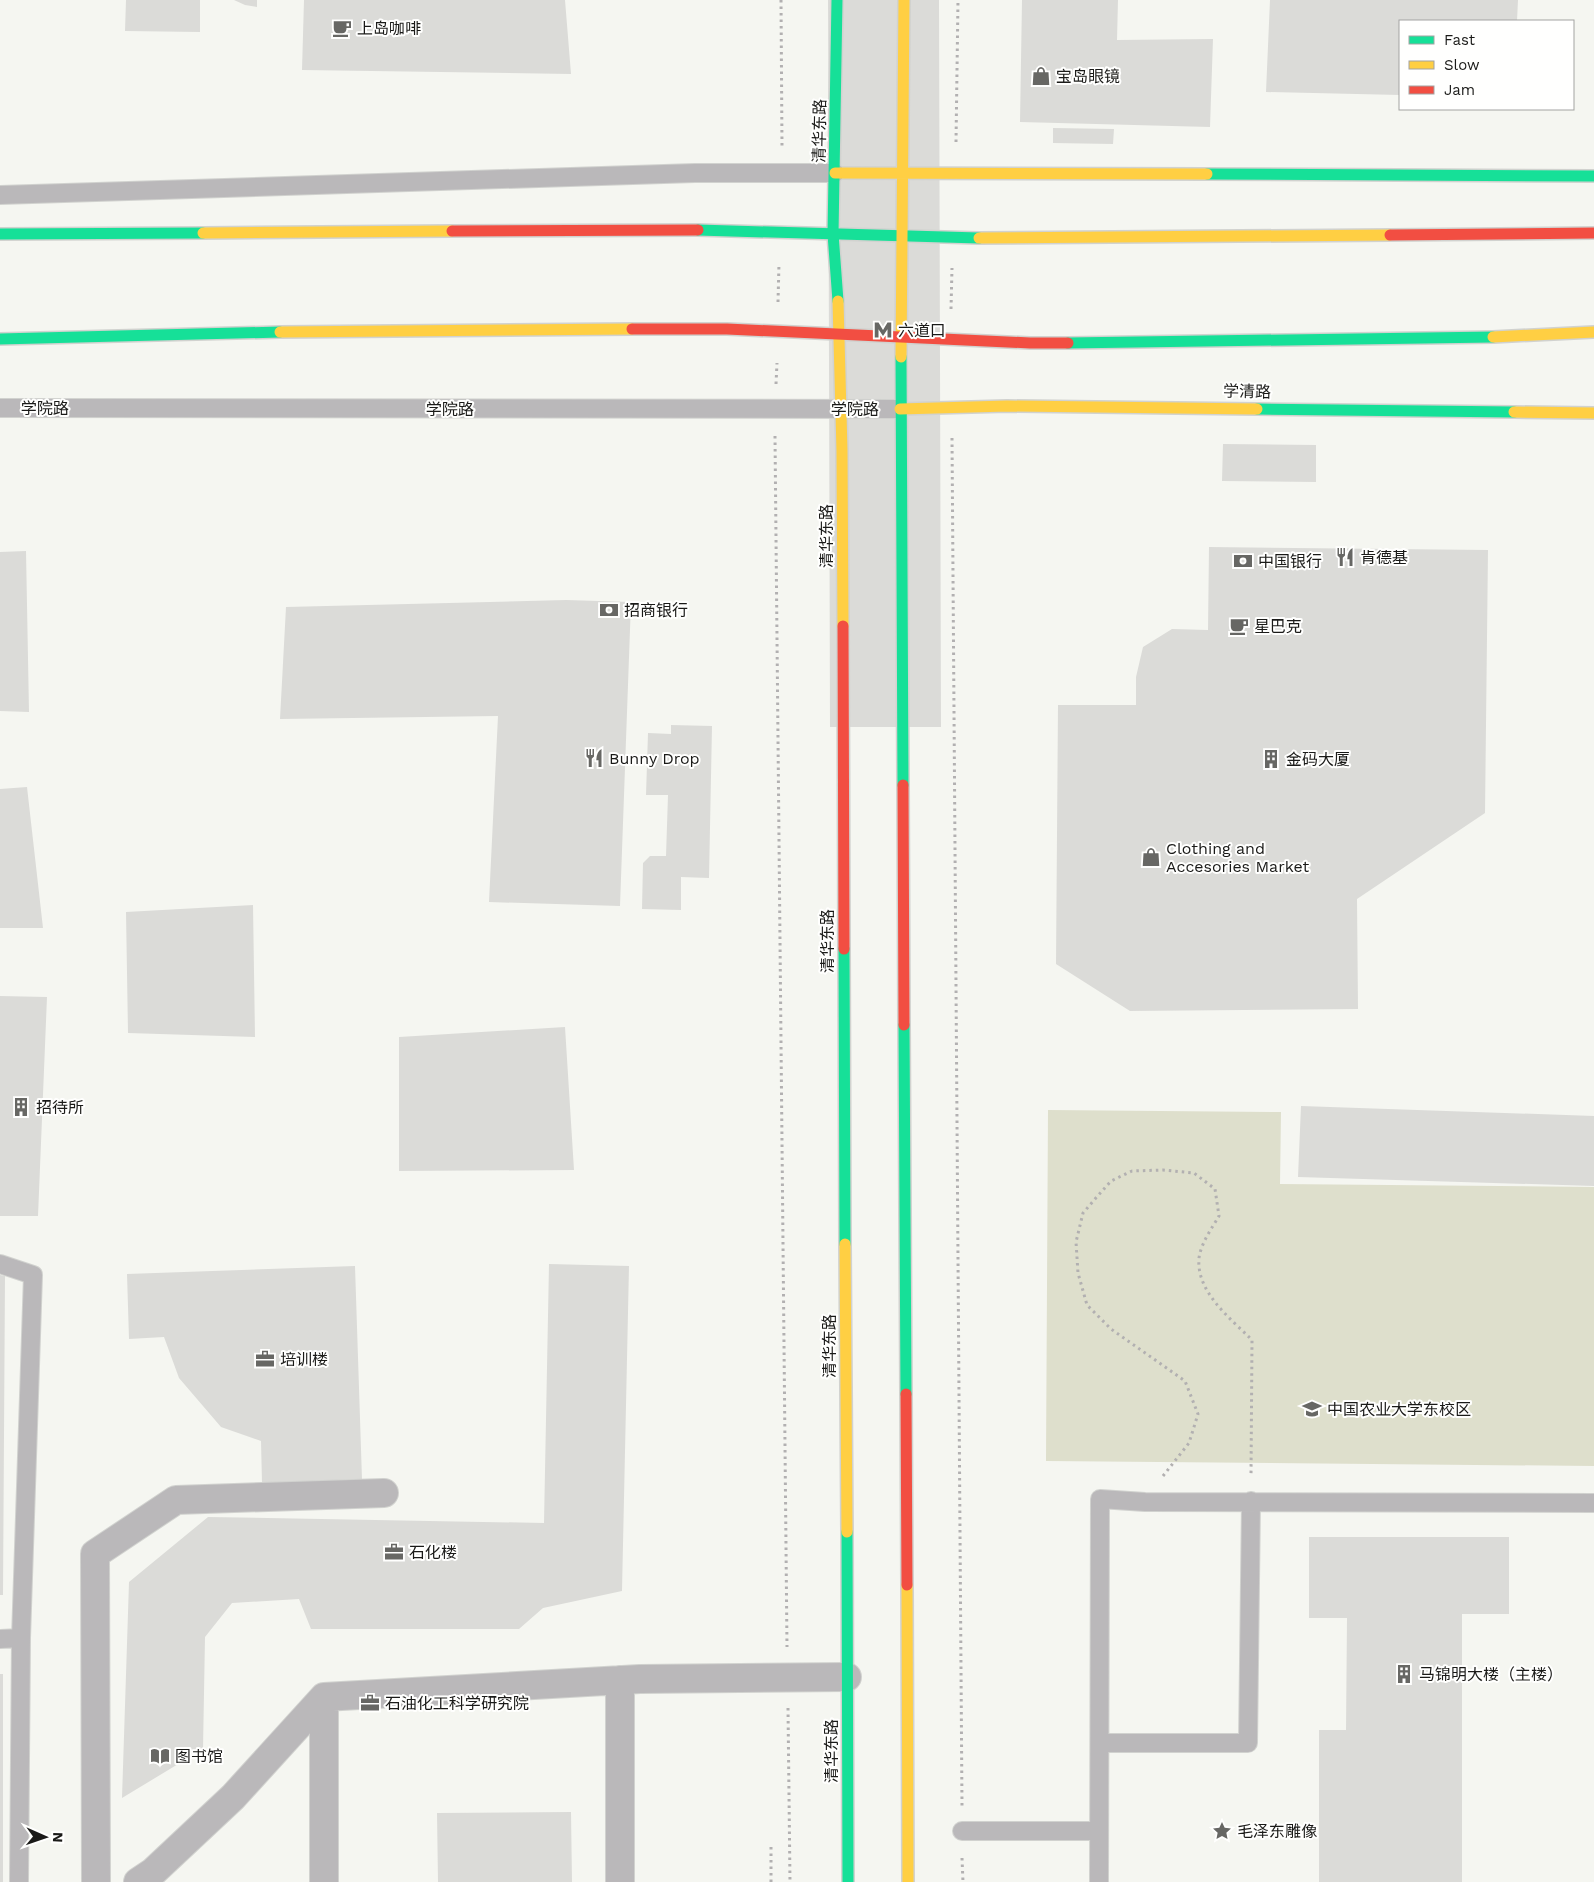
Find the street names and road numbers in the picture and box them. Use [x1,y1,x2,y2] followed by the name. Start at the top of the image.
[809,99,830,163] street label: 清华东路
[1223,382,1271,401] street label: 学清路
[21,399,69,418] street label: 学院路
[426,400,474,419] street label: 学院路
[831,400,879,419] street label: 学院路
[817,504,836,568] street label: 清华东路
[818,909,837,973] street label: 清华东路
[820,1314,839,1378] street label: 清华东路
[822,1719,841,1783] street label: 清华东路

